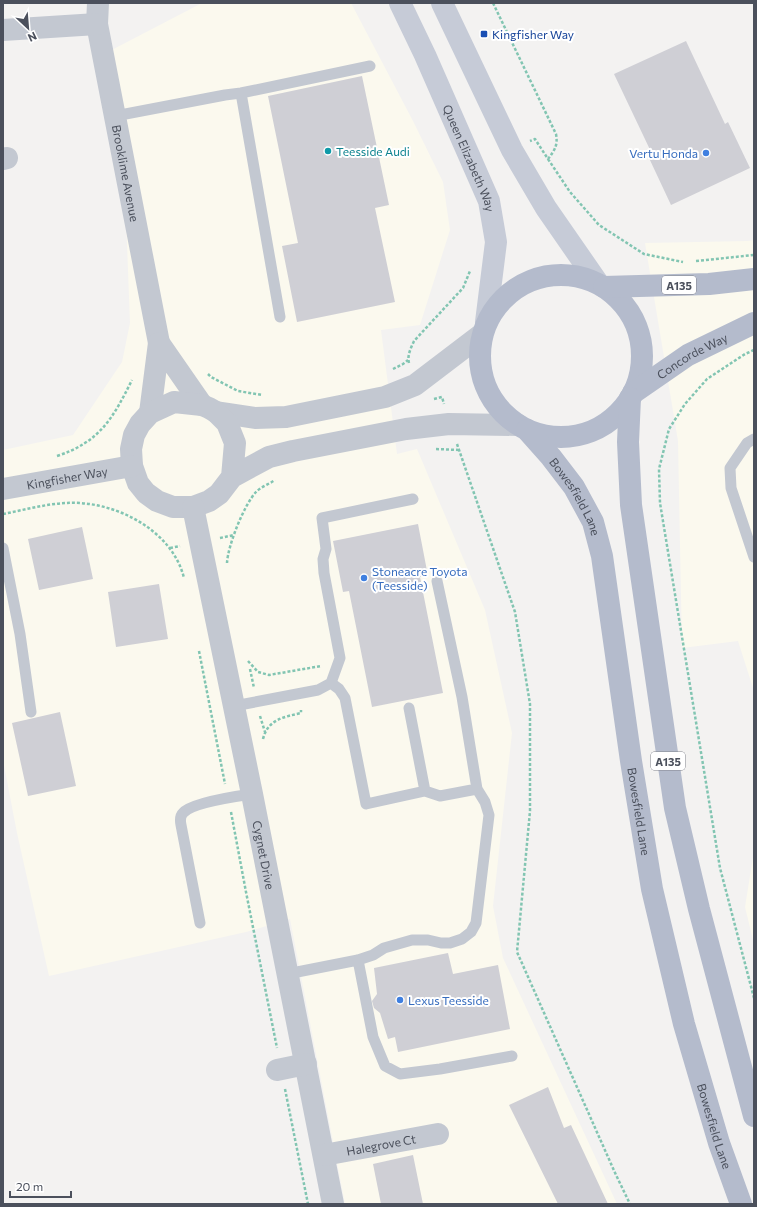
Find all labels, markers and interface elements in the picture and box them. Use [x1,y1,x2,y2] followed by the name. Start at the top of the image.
[8,8,48,48] north arrow
[492,27,574,41] place label: Kingfisher Way
[479,29,489,39] marker: Kingfisher Way
[26,30,39,45] text: N
[441,102,498,213] street label: Queen Elizabeth Way
[110,123,142,223] street label: Brooklime Avenue
[336,144,410,158] place label: Teesside Audi
[323,146,333,156] marker: Teesside Audi
[629,146,698,160] place label: Vertu Honda
[701,148,711,158] marker: Vertu Honda
[662,276,696,294] road number: A135
[654,330,730,382] street label: Concorde Way
[547,455,603,537] street label: Bowesfield Lane
[25,463,109,492] street label: Kingfisher Way
[372,564,468,592] place label: Stoneacre Toyota (Teesside)
[359,573,369,583] marker: Stoneacre Toyota (Teesside)
[651,752,685,770] road number: A135
[625,766,653,856] street label: Bowesfield Lane
[250,819,278,891] street label: Cygnet Drive
[408,993,489,1007] place label: Lexus Teesside
[395,995,405,1005] marker: Lexus Teesside
[695,1082,735,1171] street label: Bowesfield Lane
[345,1131,417,1158] street label: Halegrove Ct
[10,1173,71,1199] scale bar
[16,1179,43,1193] text: 20 m

